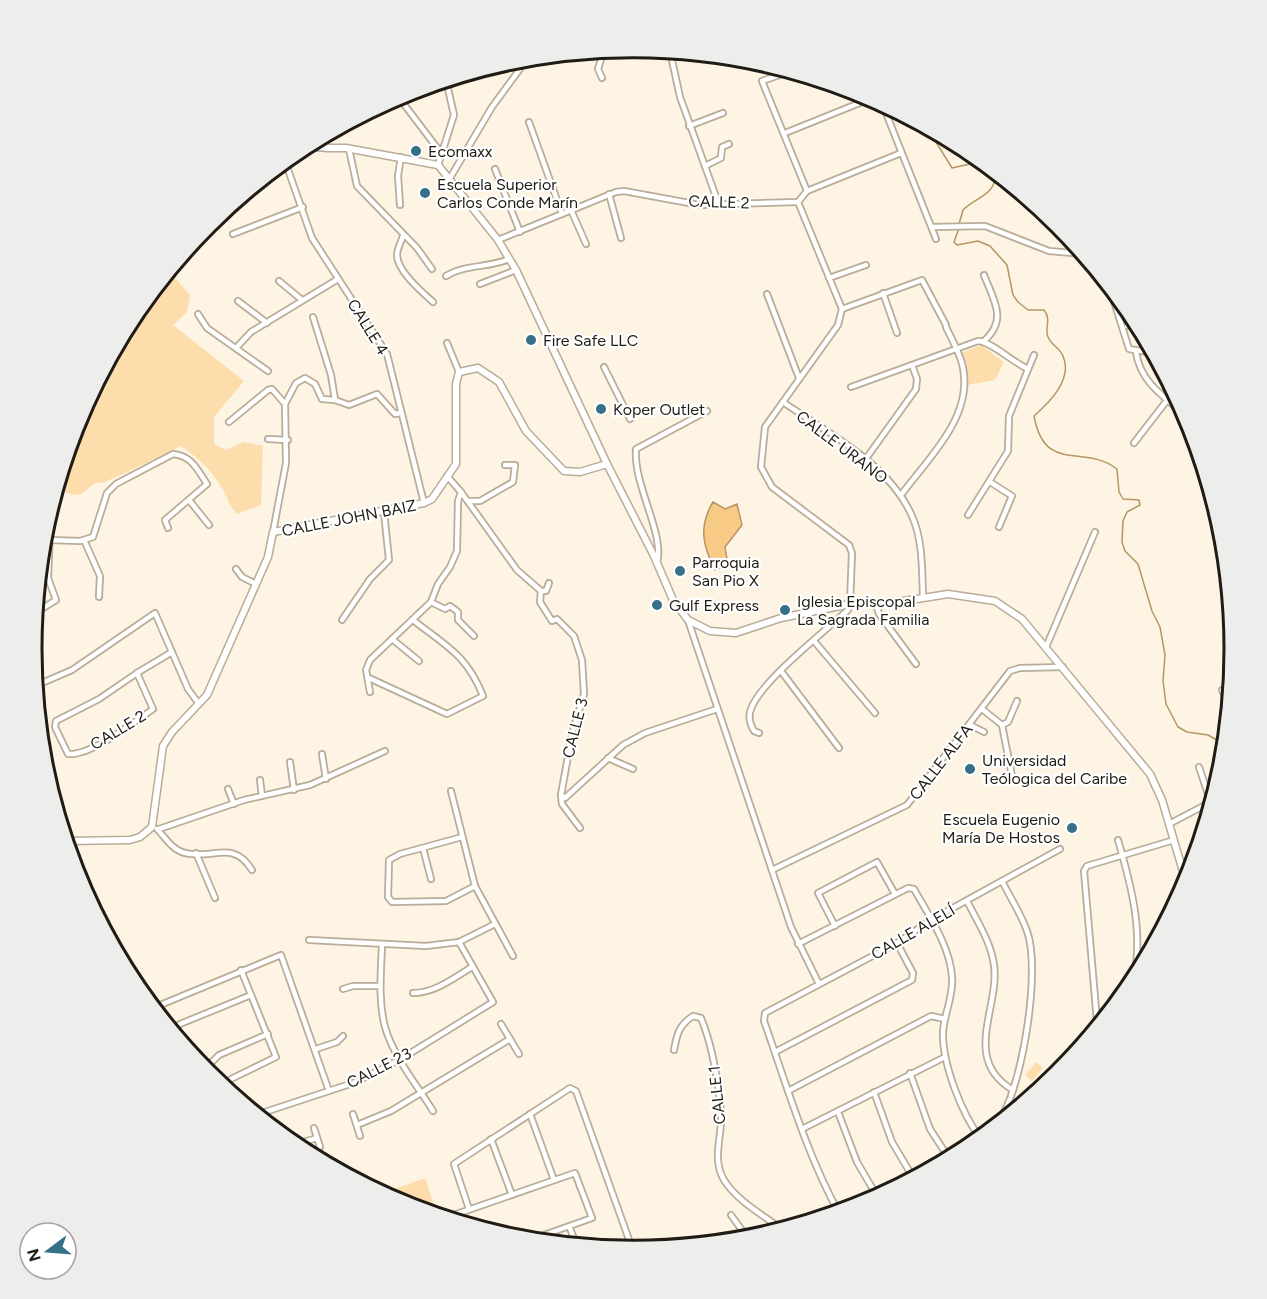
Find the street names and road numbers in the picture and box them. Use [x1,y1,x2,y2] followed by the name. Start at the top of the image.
[688,191,750,213] street label: CALLE 2
[343,296,393,359] street label: CALLE 4
[793,406,891,488] street label: CALLE URANO
[280,496,418,540] street label: CALLE JOHN BAIZ
[558,696,592,760] street label: CALLE 3
[87,706,149,754] street label: CALLE 2
[905,720,977,804] street label: CALLE ALFA
[868,900,959,964] street label: CALLE ALELÍ
[343,1044,415,1092] street label: CALLE 23
[704,1065,730,1125] street label: CALLE 1

